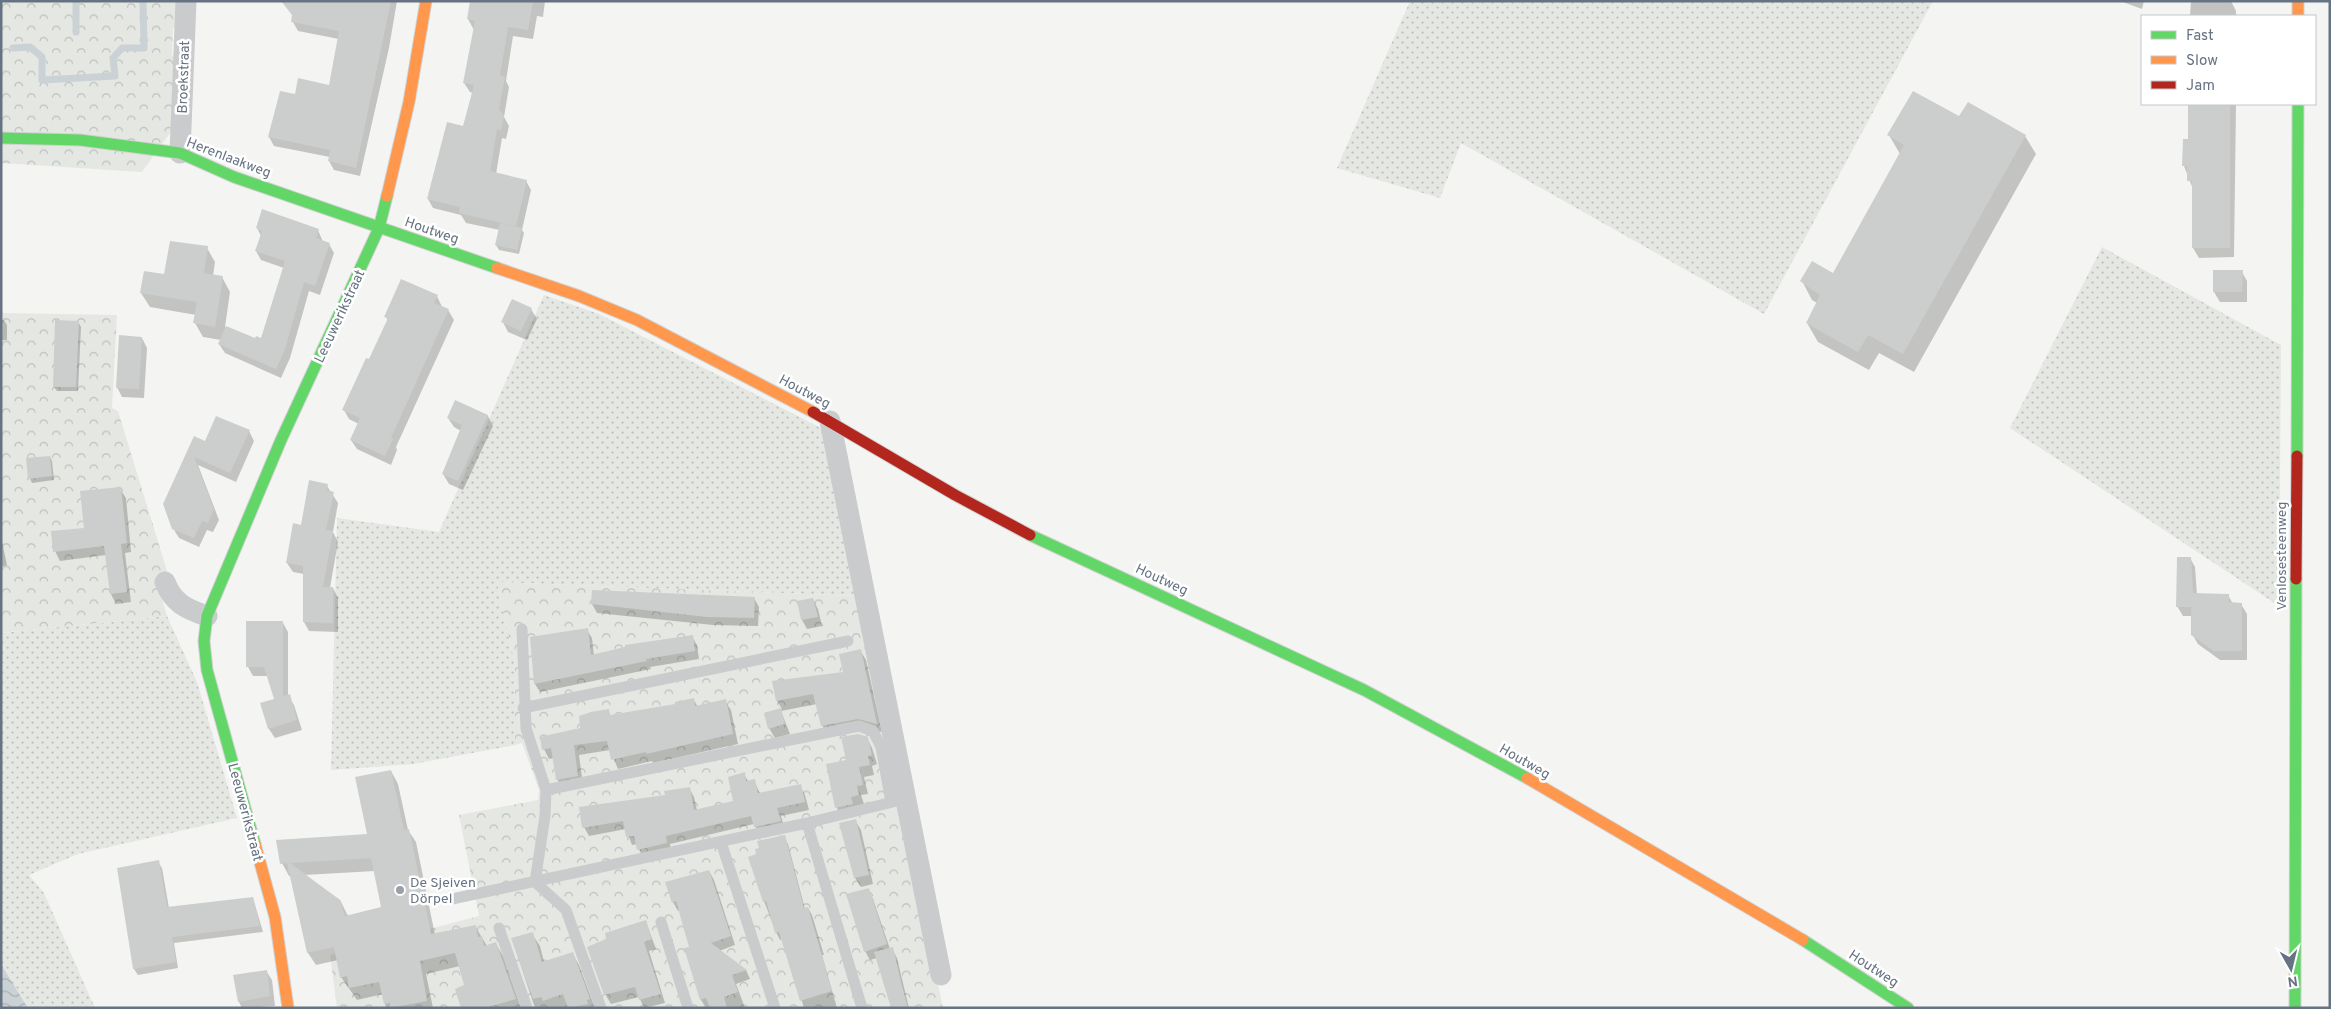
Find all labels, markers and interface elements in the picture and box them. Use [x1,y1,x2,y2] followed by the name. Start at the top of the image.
[2141,15,2316,105] legend
[2186,27,2214,46] text: Fast
[175,40,194,114] street label: Broekstraat
[2186,52,2218,71] text: Slow
[2186,77,2215,96] text: Jam
[184,134,273,182] street label: Herenlaakweg
[402,214,461,249] street label: Houtweg
[311,267,369,366] street label: Leeuwerikstraat
[776,372,833,413] street label: Houtweg
[2274,502,2291,610] street label: Venlosesteenweg
[1132,561,1190,600] street label: Houtweg
[1496,741,1553,784] street label: Houtweg
[223,761,266,863] street label: Leeuwerikstraat
[410,875,476,908] place label: De Sjeiven Dörpel
[394,884,406,896] marker: De Sjeiven Dörpel
[2266,944,2316,994] north arrow
[1845,947,1901,992] street label: Houtweg
[2286,971,2299,990] text: N

